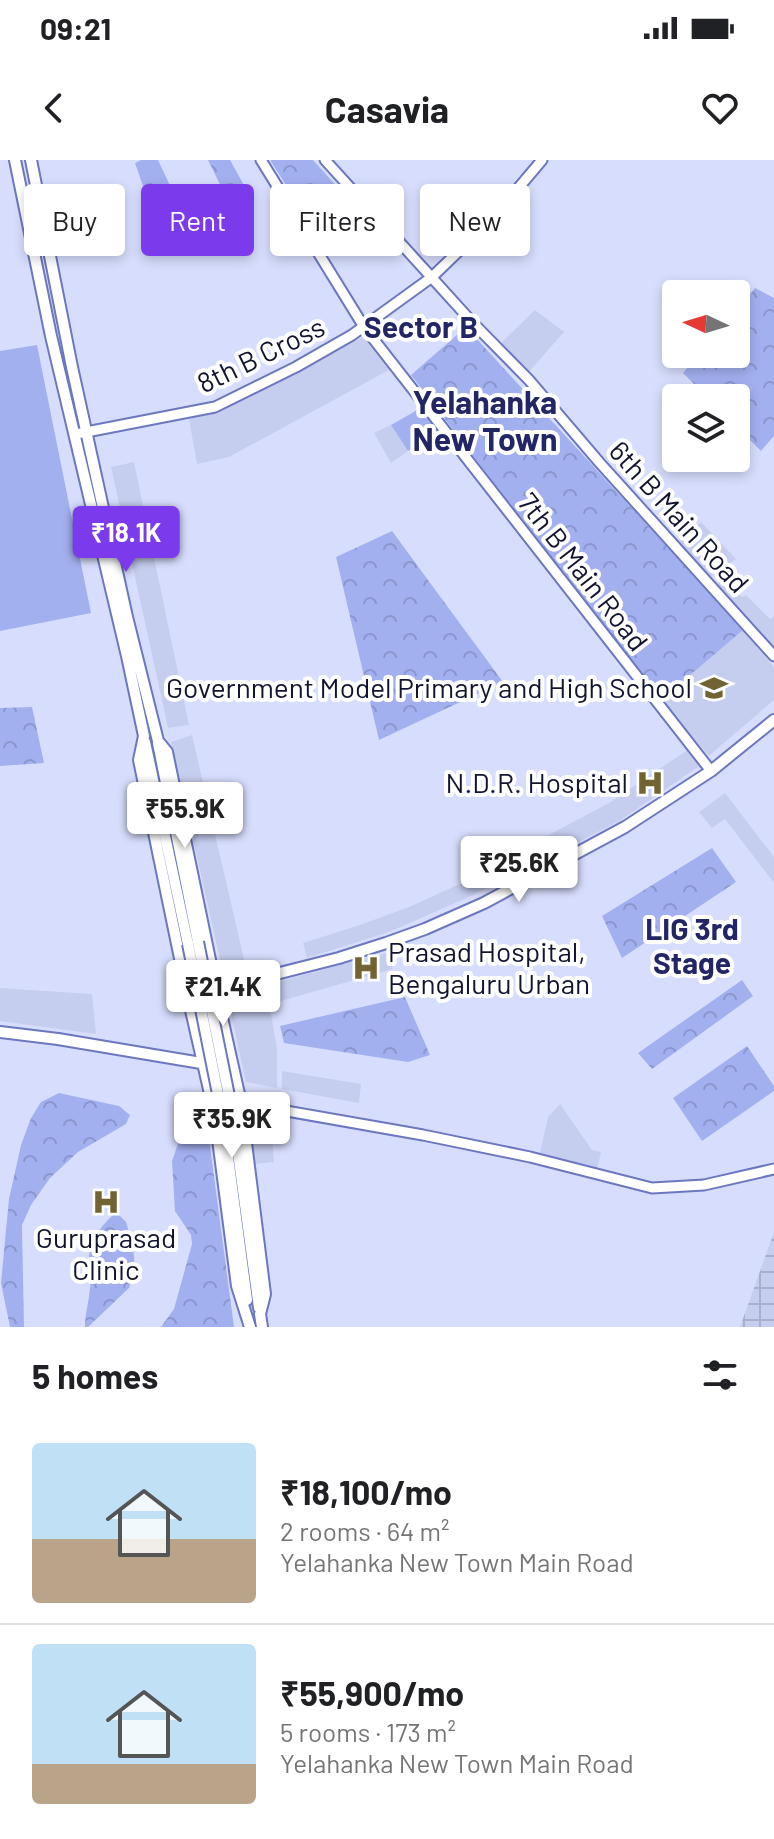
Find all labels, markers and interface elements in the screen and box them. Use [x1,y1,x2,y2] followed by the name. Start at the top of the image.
[40,10,111,46] text: 09:21
[32,86,76,130] icon: back
[698,86,742,130] icon: heart
[325,87,449,130] text: Casavia
[24,184,125,256] chip: Buy
[141,184,254,256] chip: Rent
[270,184,404,256] chip: Filters
[420,184,530,256] chip: New
[662,280,750,368] north arrow
[662,280,750,472] map controls
[364,308,478,344] district label: Sector B
[191,309,330,400] street label: 8th B Cross
[413,382,557,457] district label: Yelahanka New Town
[662,384,750,472] button: layers
[603,433,757,599] street label: 6th B Main Road
[511,486,656,657] street label: 7th B Main Road
[61,506,191,574] pin: ₹18.1K
[91,516,161,547] text: ₹18.1K
[166,670,692,704] place label: Government Model Primary and High School
[699,673,729,703] school or university icon: Government Model Primary and High School
[445,765,628,799] place label: N.D.R. Hospital
[635,768,665,798] hospital icon: N.D.R. Hospital
[120,782,250,850] pin: ₹55.9K
[145,792,225,823] text: ₹55.9K
[454,836,584,904] pin: ₹25.6K
[479,846,559,877] text: ₹25.6K
[645,910,739,980] district label: LIG 3rd Stage
[388,934,590,1000] place label: Prasad Hospital, Bengaluru Urban
[351,953,381,983] hospital icon: Prasad Hospital, Bengaluru Urban
[158,960,288,1028] pin: ₹21.4K
[184,970,262,1001] text: ₹21.4K
[167,1092,297,1160] pin: ₹35.9K
[192,1102,272,1133] text: ₹35.9K
[91,1187,121,1217] hospital icon: Guruprasad Clinic
[36,1220,176,1286] place label: Guruprasad Clinic
[698,1353,742,1397] icon: filters
[32,1355,158,1396] text: 5 homes
[280,1471,452,1512] text: ₹18,100/mo
[96,1475,192,1571] icon: home
[280,1515,450,1546] text: 2 rooms · 64 m²
[280,1546,634,1577] text: Yelahanka New Town Main Road
[280,1672,464,1713] text: ₹55,900/mo
[96,1676,192,1772] icon: home
[280,1716,456,1747] text: 5 rooms · 173 m²
[280,1747,634,1778] text: Yelahanka New Town Main Road

